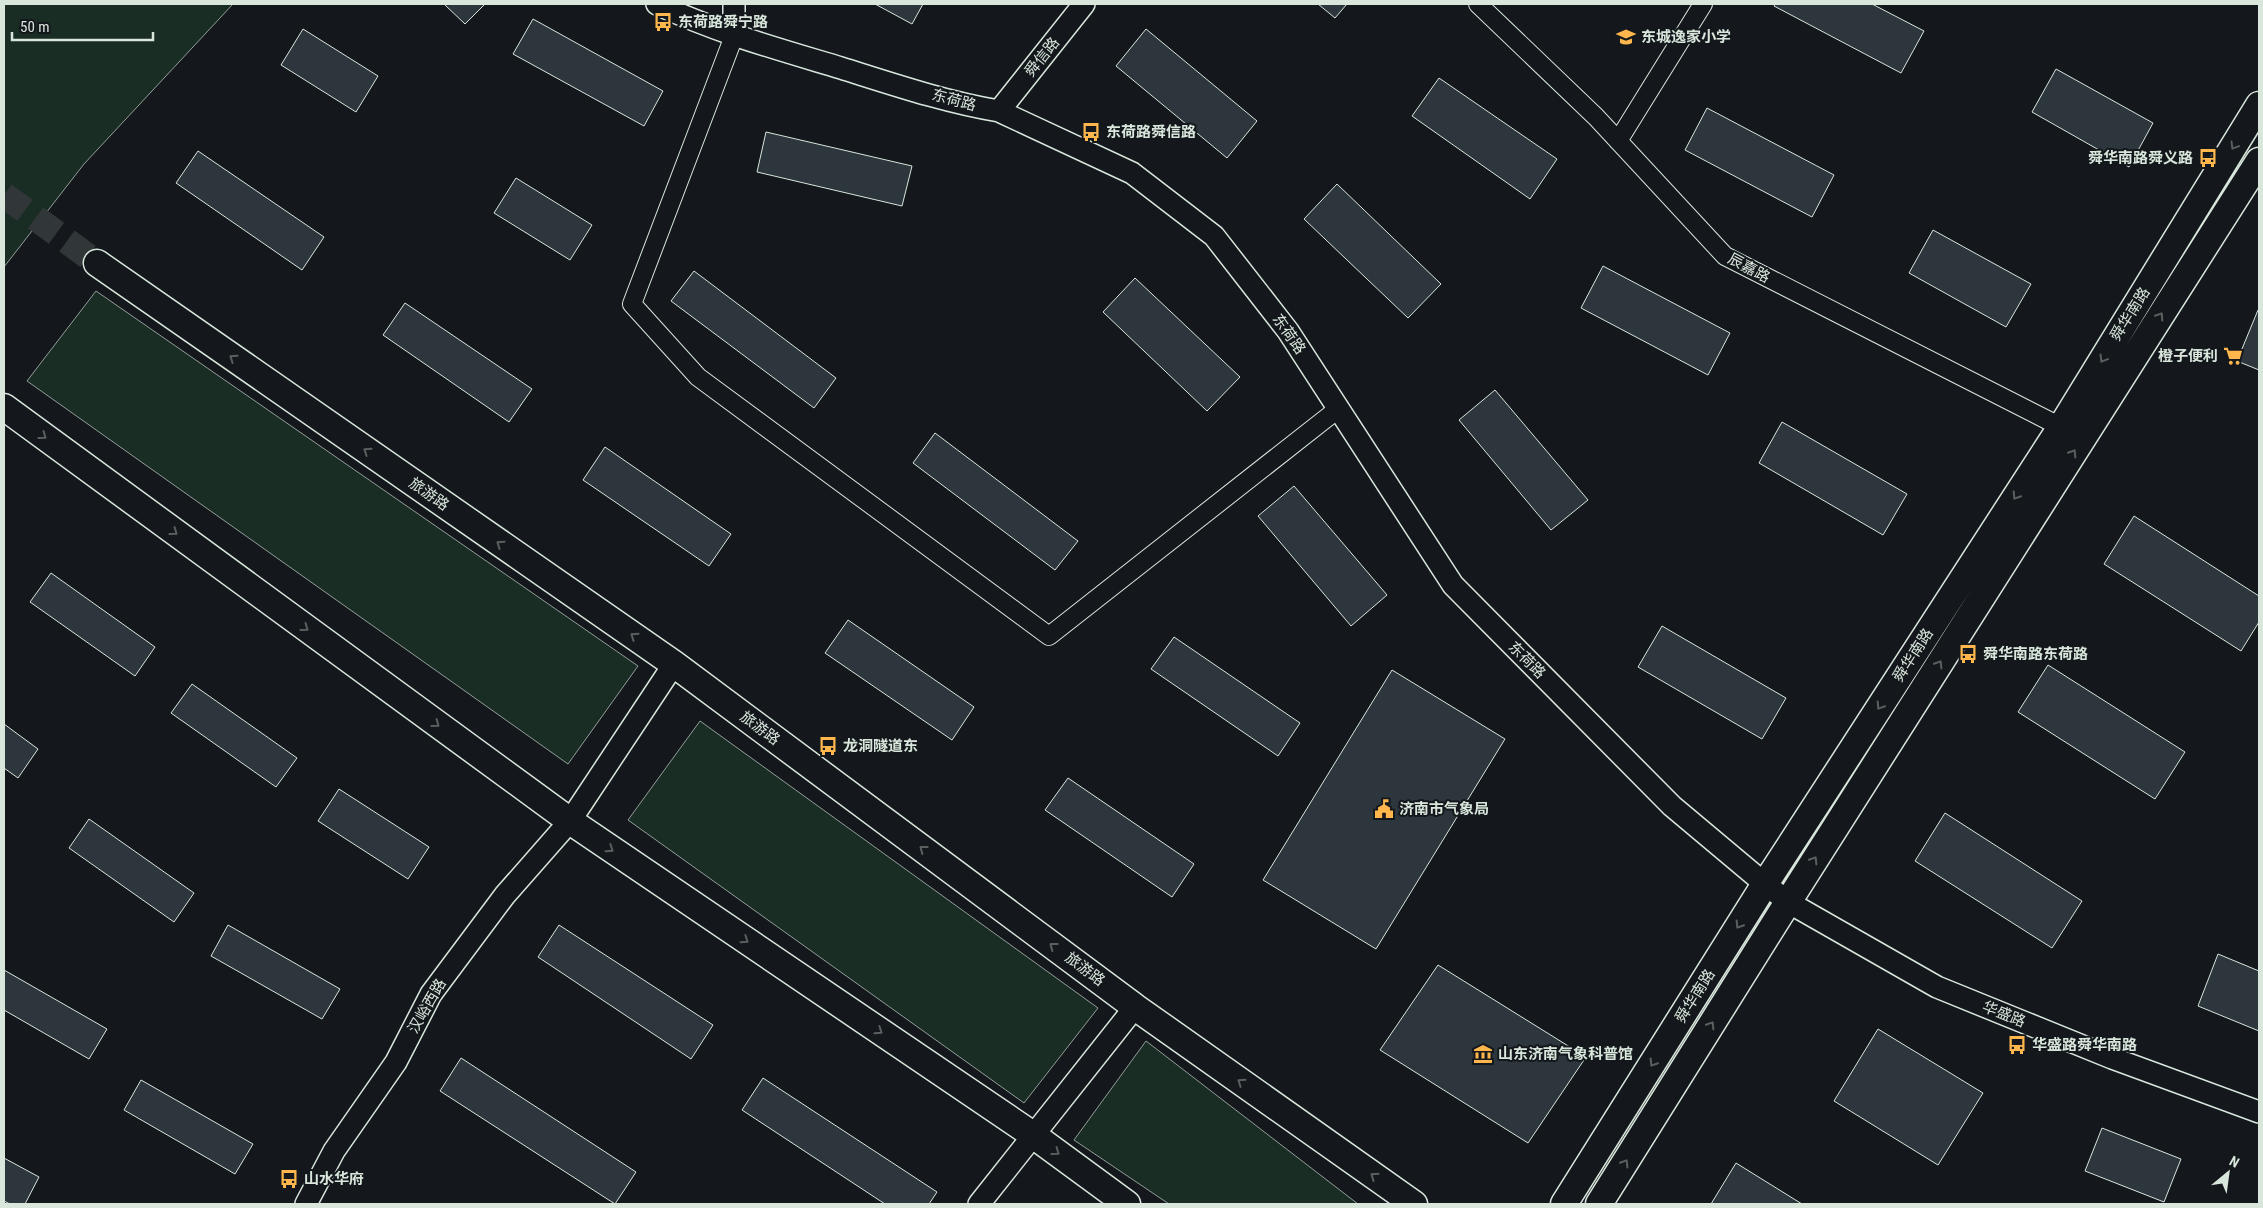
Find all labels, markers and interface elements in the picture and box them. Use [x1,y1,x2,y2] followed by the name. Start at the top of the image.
[12,10,154,42] scale bar
[652,11,674,33] bus stop icon: 东荷路舜宁路
[678,13,768,31] place label: 东荷路舜宁路
[20,18,50,36] text: 50 m
[1615,26,1637,48] school or university icon: 东城逸家小学
[1641,28,1731,46] place label: 东城逸家小学
[1021,34,1063,80] street label: 舜信路
[930,85,978,115] street label: 东荷路
[1080,121,1102,143] bus stop icon: 东荷路舜信路
[1106,123,1196,141] place label: 东荷路舜信路
[2230,141,2240,150] one-way arrow
[2197,147,2219,169] bus stop icon: 舜华南路舜义路
[2088,149,2193,167] place label: 舜华南路舜义路
[1725,249,1773,287] street label: 辰嘉路
[2106,284,2154,344] street label: 舜华南路
[1269,310,1309,358] street label: 东荷路
[2154,312,2163,322] one-way arrow
[2222,345,2244,367] supermarket icon: 橙子便利
[2158,347,2218,365] place label: 橙子便利
[2099,353,2109,362] one-way arrow
[230,355,239,364] one-way arrow
[37,430,47,439] one-way arrow
[363,448,373,457] one-way arrow
[2066,450,2076,459] one-way arrow
[405,474,453,514] street label: 旅游路
[2013,491,2022,500] one-way arrow
[168,526,178,535] one-way arrow
[497,541,506,550] one-way arrow
[299,622,309,631] one-way arrow
[1889,625,1937,685] street label: 舜华南路
[630,633,640,642] one-way arrow
[1505,638,1549,682] street label: 东荷路
[1957,643,1979,665] bus stop icon: 舜华南路东荷路
[1983,645,2088,663] place label: 舜华南路东荷路
[1932,661,1942,670] one-way arrow
[1877,701,1886,710] one-way arrow
[737,707,783,749] street label: 旅游路
[430,718,440,727] one-way arrow
[817,735,839,757] bus stop icon: 龙洞隧道东
[843,737,918,755] place label: 龙洞隧道东
[1373,798,1395,820] public building icon: 济南市气象局
[1399,800,1489,818] place label: 济南市气象局
[604,843,614,852] one-way arrow
[920,846,929,854] one-way arrow
[1808,857,1817,866] one-way arrow
[1736,920,1745,929] one-way arrow
[739,934,748,943] one-way arrow
[1050,943,1059,951] one-way arrow
[1062,948,1108,990] street label: 旅游路
[1671,966,1719,1026] street label: 舜华南路
[404,976,450,1036] street label: 汉峪西路
[1980,997,2028,1031] street label: 华盛路
[1704,1021,1714,1030] one-way arrow
[873,1025,883,1034] one-way arrow
[2006,1034,2028,1056] bus stop icon: 华盛路舜华南路
[2032,1036,2137,1054] place label: 华盛路舜华南路
[1472,1043,1494,1065] museum icon: 山东济南气象科普馆
[1498,1045,1633,1063] place label: 山东济南气象科普馆
[1649,1058,1659,1067] one-way arrow
[1238,1079,1247,1088] one-way arrow
[1050,1147,1059,1155] one-way arrow
[2203,1148,2253,1198] north arrow
[2227,1153,2242,1171] text: N
[1618,1159,1628,1168] one-way arrow
[278,1168,300,1190] bus stop icon: 山水华府
[304,1170,364,1188] place label: 山水华府
[1370,1173,1380,1182] one-way arrow

